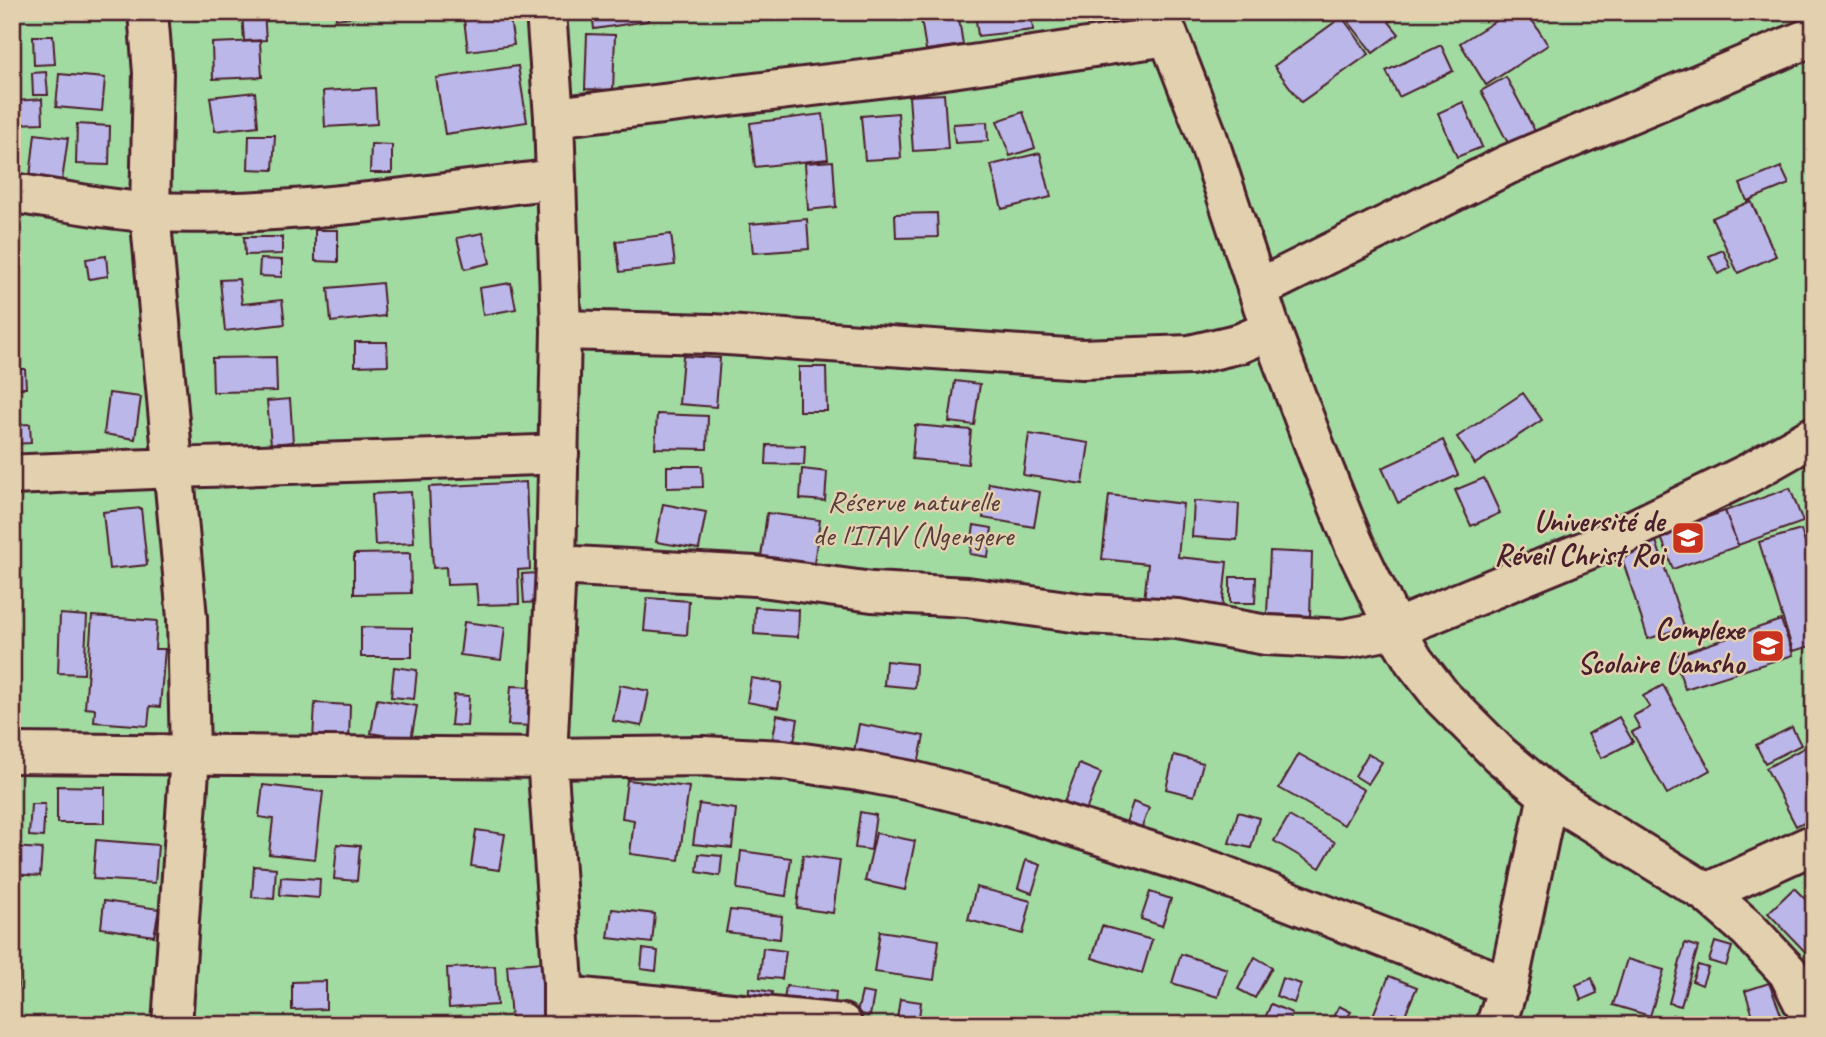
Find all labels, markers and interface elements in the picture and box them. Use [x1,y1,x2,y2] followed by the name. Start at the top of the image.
[813,482,1016,554] park label: Réserve naturelle de l'ITAV (Ngengere
[1494,502,1668,574] place label: Université de Réveil Christ Roi
[1669,519,1707,557] school or university icon: Université de Réveil Christ Roi
[1577,610,1746,682] place label: Complexe Scolaire Uamsho
[1749,627,1787,665] school or university icon: Complexe Scolaire Uamsho

